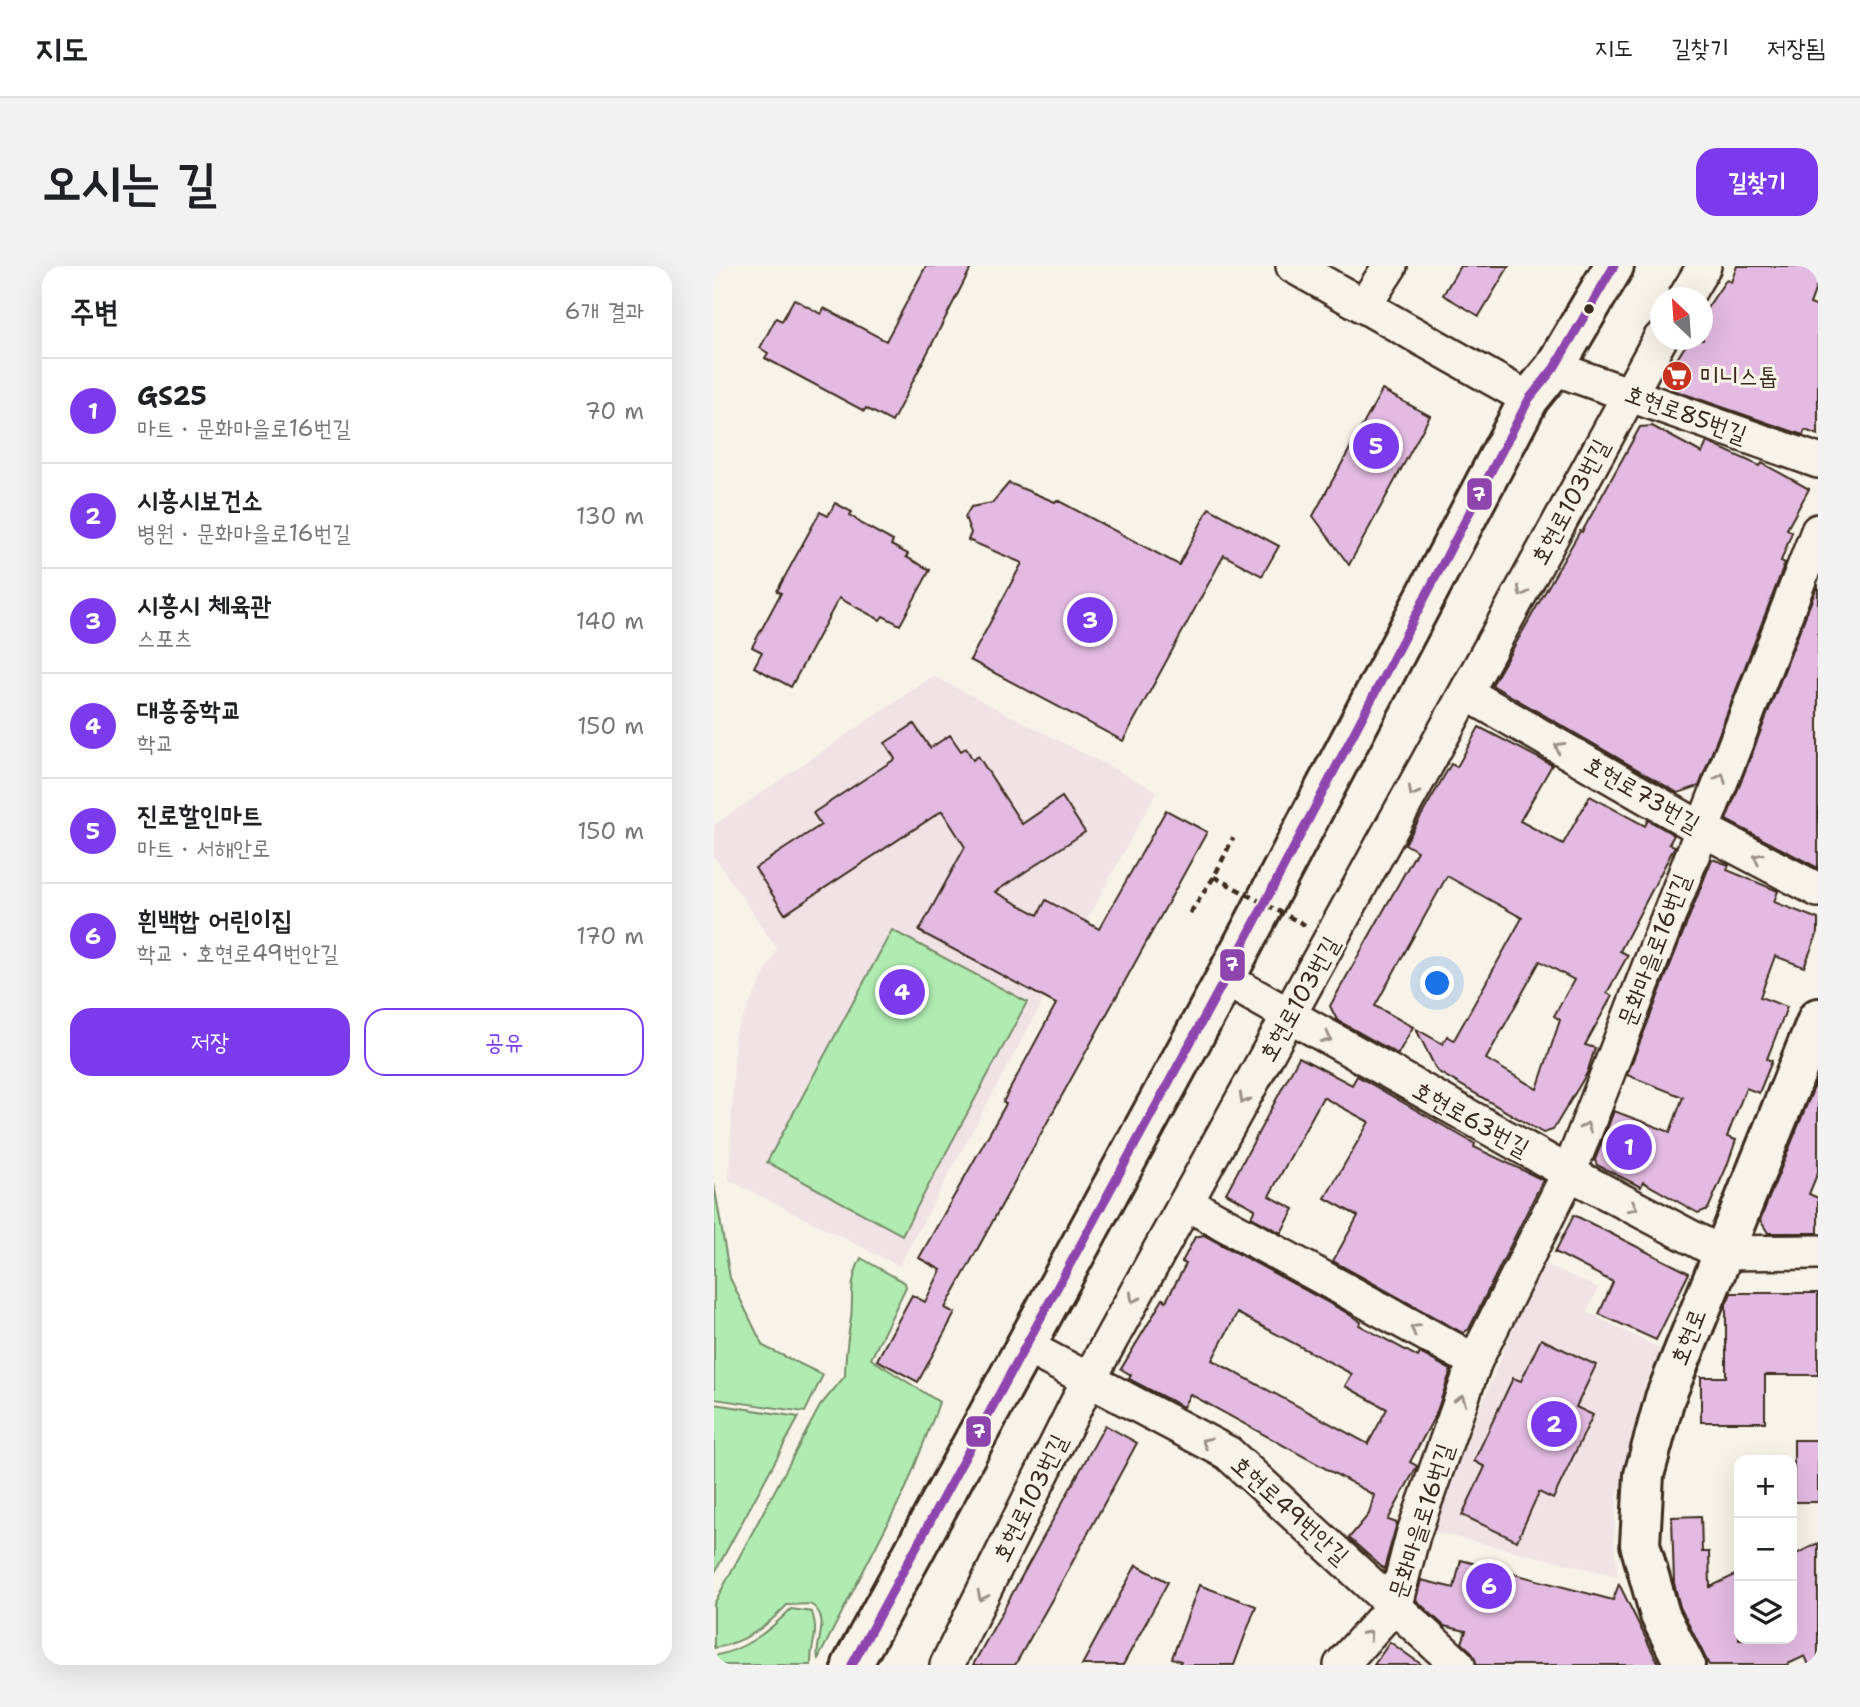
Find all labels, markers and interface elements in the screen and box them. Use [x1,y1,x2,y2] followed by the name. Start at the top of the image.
[35,26,88,71] text: 지도
[1595,32,1633,64] text: 지도
[1671,32,1729,64] text: 길찾기
[1767,32,1825,64] text: 저장됨
[1696,148,1818,216] button: 길찾기
[42,149,217,215] text: 오시는 길
[1650,287,1713,350] north arrow
[70,291,118,332] text: 주변
[565,296,644,326] text: 6개 결과
[1582,302,1596,316] unlabelled marker
[1660,359,1694,393] supermarket icon: 미니스톱
[1700,360,1777,392] place label: 미니스톱
[1621,377,1751,451] street label: 호현로85번길
[137,378,207,413] text: GS25
[88,396,98,426] text: 1
[585,396,644,426] text: 70 m
[137,413,351,443] text: 마트 · 문화마을로16번길
[1353,420,1399,472] pin: 5
[1523,433,1617,571] street label: 호현로103번길
[1466,477,1493,511] line badge: 7
[137,482,263,517] text: 시흥시보건소
[1472,482,1486,507] text: 7
[85,501,101,531] text: 2
[576,501,644,531] text: 130 m
[137,518,351,548] text: 병원 · 문화마을로16번길
[1517,585,1530,597] one-way arrow
[137,587,271,622] text: 시흥시 체육관
[1067,594,1113,646] pin: 3
[85,606,101,636] text: 3
[576,606,644,636] text: 140 m
[137,623,193,653] text: 스포츠
[137,692,242,727] text: 대흥중학교
[85,711,101,741] text: 4
[577,711,644,741] text: 150 m
[137,728,174,758] text: 학교
[1554,742,1567,755] one-way arrow
[1578,748,1706,840] street label: 호현로73번길
[1712,772,1726,784] one-way arrow
[1408,785,1422,797] one-way arrow
[137,797,263,832] text: 진로할인마트
[86,816,100,846] text: 5
[577,816,644,846] text: 150 m
[137,833,270,863] text: 마트 · 서해안로
[1752,853,1765,866] one-way arrow
[1610,869,1698,1031] street label: 문화마을로16번길
[137,902,292,937] text: 흰백합 어린이집
[85,921,101,951] text: 6
[576,921,644,951] text: 170 m
[1251,931,1347,1067] street label: 호현로103번길
[137,938,338,968] text: 학교 · 호현로49번안길
[1219,948,1246,982] line badge: 7
[1225,952,1239,977] text: 7
[879,966,925,1018] pin: 4
[1420,966,1454,1000] your location
[70,1008,350,1076] button: 저장
[364,1008,644,1076] button: 공유
[1319,1030,1332,1043] one-way arrow
[1407,1074,1535,1164] street label: 호현로63번길
[1239,1091,1252,1104] one-way arrow
[1606,1121,1652,1173] pin: 1
[1578,1122,1592,1134] one-way arrow
[1626,1199,1638,1212] one-way arrow
[1129,1290,1142,1303] one-way arrow
[1663,1304,1713,1370] street label: 호현로
[1410,1323,1423,1337] one-way arrow
[1453,1395,1467,1407] one-way arrow
[1531,1398,1577,1450] pin: 2
[965,1415,992,1448] line badge: 7
[972,1419,986,1444] text: 7
[985,1429,1075,1567] street label: 호현로103번길
[1201,1437,1213,1451] one-way arrow
[1381,1439,1461,1603] street label: 문화마을로16번길
[1224,1448,1356,1572] street label: 호현로49번안길
[1734,1455,1797,1644] map controls
[1734,1455,1797,1518] button: +
[1734,1518,1797,1581] button: −
[1466,1560,1512,1612] pin: 6
[1734,1581,1797,1644] button: layers
[976,1589,990,1601] one-way arrow
[1360,1630,1372,1643] one-way arrow

